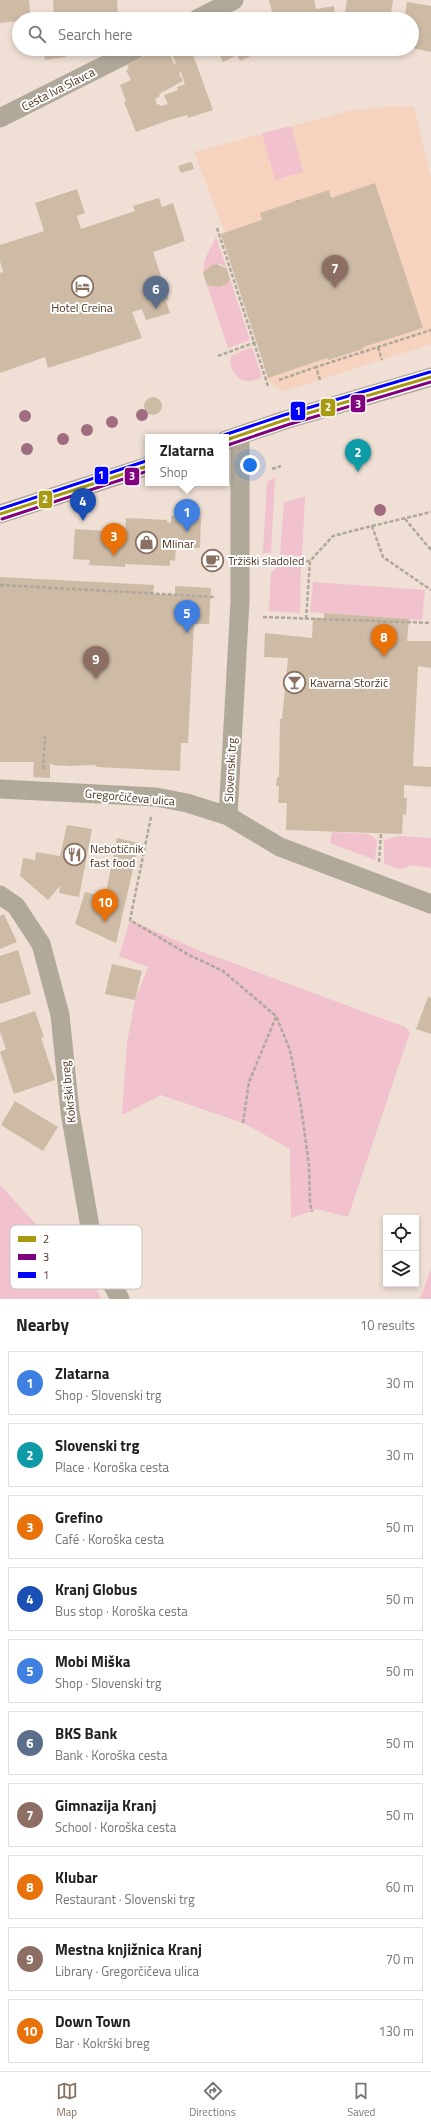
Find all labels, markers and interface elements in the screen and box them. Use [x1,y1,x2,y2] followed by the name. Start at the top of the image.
[12,12,419,56] search box
[26,23,48,45] icon: search
[58,23,132,46] text: Search here
[18,62,98,116] street label: Cesta Iva Slavca
[322,255,348,288] pin: 7
[69,273,95,299] hotel icon: Hotel Creina
[143,276,169,309] pin: 6
[51,298,113,317] place label: Hotel Creina
[350,394,366,413] line badge: 3
[355,396,361,412] text: 3
[320,398,336,417] line badge: 2
[325,399,331,415] text: 2
[290,401,306,421] line badge: 1
[295,403,301,419] text: 1
[145,434,229,486] popup
[160,439,214,462] text: Zlatarna
[345,439,371,472] pin: 2
[240,455,260,475] your location
[160,462,188,482] text: Shop
[94,466,109,485] line badge: 1
[98,467,104,483] text: 1
[124,467,140,486] line badge: 3
[129,468,135,484] text: 3
[70,488,96,521] pin: 4
[38,490,53,509] line badge: 2
[42,491,48,507] text: 2
[174,499,200,532] pin: 1
[101,523,127,556] pin: 3
[134,530,160,556] shop icon: Mlinar
[162,534,194,553] place label: Mlinar
[200,547,226,573] cafe icon: Tržiški sladoled
[228,551,304,570] place label: Tržiški sladoled
[174,600,200,633] pin: 5
[371,624,397,657] pin: 8
[83,646,109,679] pin: 9
[281,669,307,695] bar icon: Kavarna Storžič
[310,673,388,692] place label: Kavarna Storžič
[219,737,241,803] street label: Slovenski trg
[84,784,176,810] street label: Gregorčičeva ulica
[90,839,144,872] place label: Nebotičnik fast food
[62,842,88,868] restaurant icon: Nebotičnik fast food
[92,889,118,922] pin: 10
[55,1060,81,1124] street label: Kokrški breg
[383,1215,419,1287] map controls
[383,1215,419,1251] button: locate
[10,1225,142,1289] legend
[43,1231,49,1247] text: 2
[43,1249,49,1265] text: 3
[383,1251,419,1287] button: layers
[43,1267,49,1283] text: 1
[16,1312,69,1338] text: Nearby
[360,1315,415,1335] text: 10 results
[55,1362,109,1385] text: Zlatarna
[26,1373,34,1393] text: 1
[386,1373,414,1393] text: 30 m
[55,1385,161,1405] text: Shop · Slovenski trg
[55,1434,139,1457] text: Slovenski trg
[26,1445,34,1465] text: 2
[386,1445,414,1465] text: 30 m
[55,1457,169,1477] text: Place · Koroška cesta
[55,1506,103,1529] text: Grefino
[26,1517,34,1537] text: 3
[386,1517,414,1537] text: 50 m
[55,1529,164,1549] text: Café · Koroška cesta
[55,1578,137,1601] text: Kranj Globus
[26,1589,34,1609] text: 4
[386,1589,414,1609] text: 50 m
[55,1601,188,1621] text: Bus stop · Koroška cesta
[55,1650,130,1673] text: Mobi Miška
[26,1661,34,1681] text: 5
[386,1661,414,1681] text: 50 m
[55,1673,161,1693] text: Shop · Slovenski trg
[55,1722,117,1745] text: BKS Bank
[26,1733,34,1753] text: 6
[386,1733,414,1753] text: 50 m
[55,1745,167,1765] text: Bank · Koroška cesta
[55,1794,156,1817] text: Gimnazija Kranj
[26,1805,34,1825] text: 7
[386,1805,414,1825] text: 50 m
[55,1817,176,1837] text: School · Koroška cesta
[55,1866,98,1889] text: Klubar
[26,1877,34,1897] text: 8
[386,1877,414,1897] text: 60 m
[55,1889,195,1909] text: Restaurant · Slovenski trg
[55,1938,202,1961] text: Mestna knjižnica Kranj
[26,1949,34,1969] text: 9
[386,1949,414,1969] text: 70 m
[55,1961,199,1981] text: Library · Gregorčičeva ulica
[55,2010,130,2033] text: Down Town
[23,2021,37,2041] text: 10
[378,2021,414,2041] text: 130 m
[55,2033,150,2053] text: Bar · Kokrški breg
[56,2080,78,2120] tab: Map
[189,2080,236,2120] tab: Directions
[347,2080,375,2120] tab: Saved

